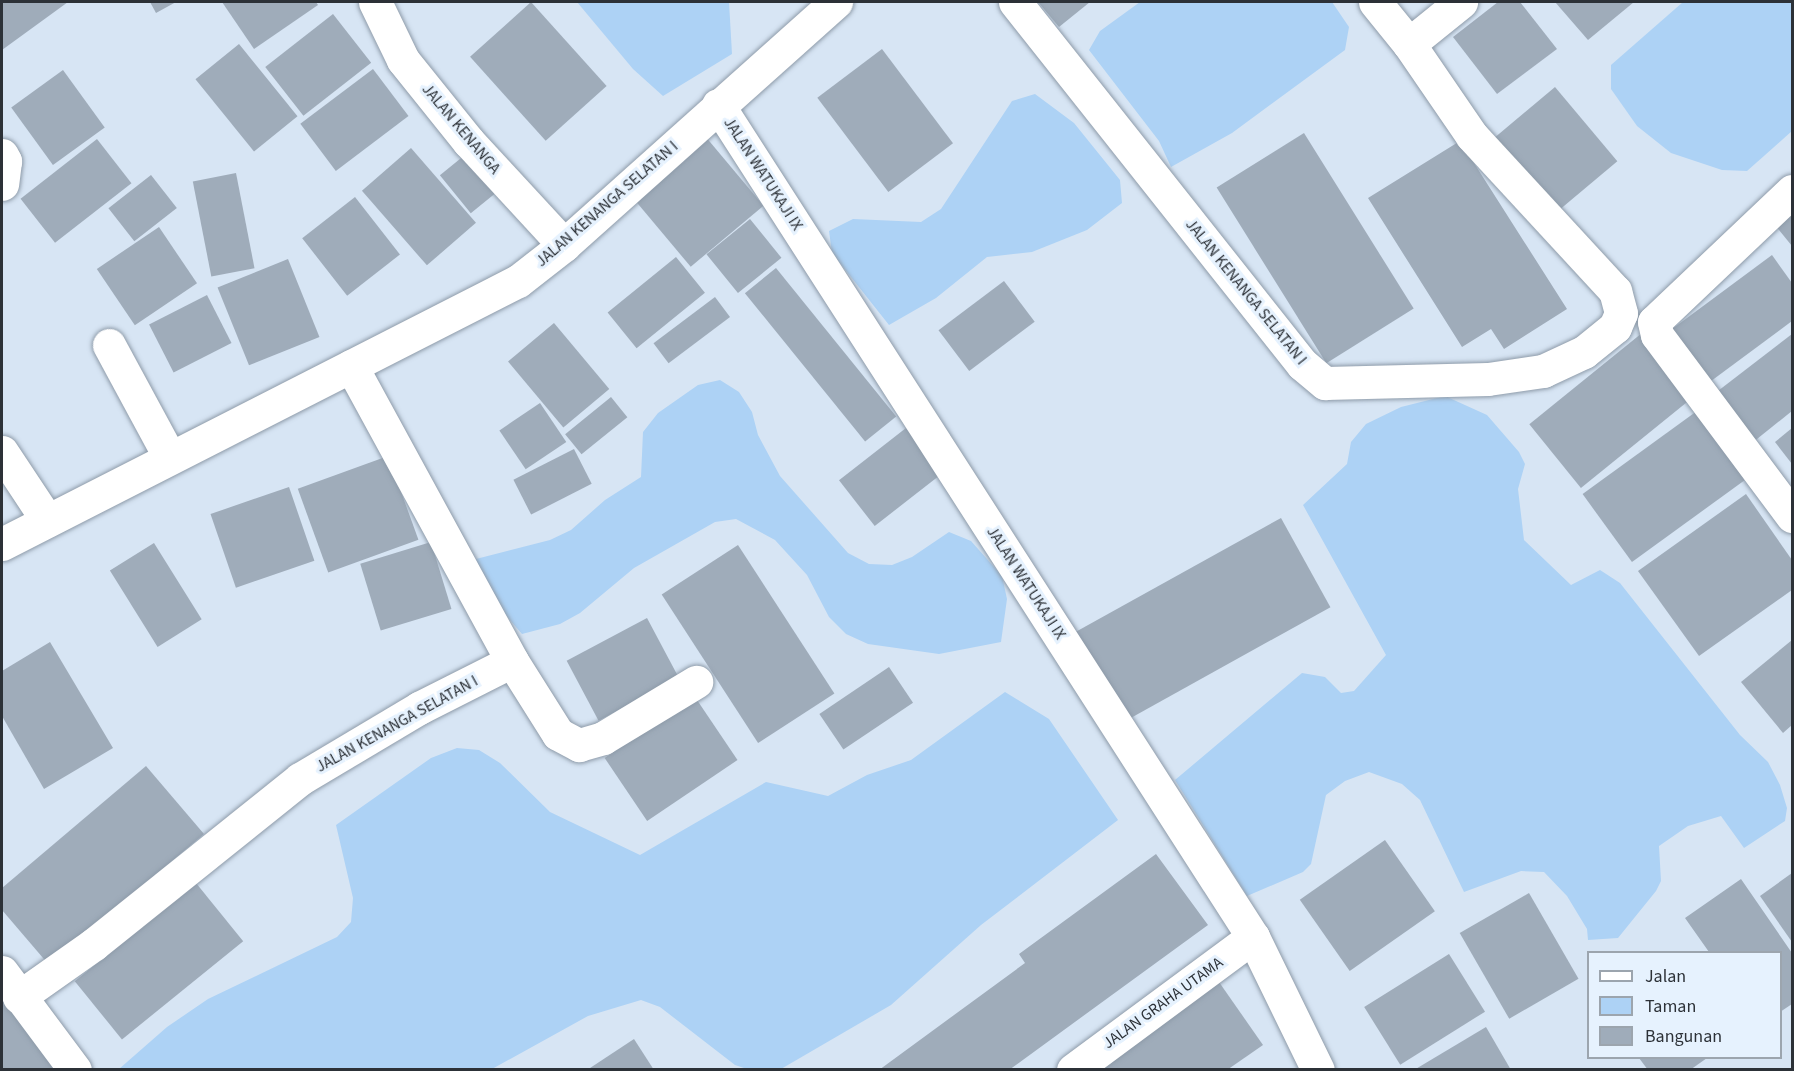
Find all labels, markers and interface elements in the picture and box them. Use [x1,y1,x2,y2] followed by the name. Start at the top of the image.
[418,80,504,178] street label: JALAN KENANGA
[719,114,807,234] street label: JALAN WATUKAJI IX
[532,137,682,271] street label: JALAN KENANGA SELATAN I
[1181,215,1311,369] street label: JALAN KENANGA SELATAN I
[982,523,1070,643] street label: JALAN WATUKAJI IX
[313,671,481,777] street label: JALAN KENANGA SELATAN I
[1587,951,1782,1059] legend
[1099,953,1227,1053] street label: JALAN GRAHA UTAMA
[1645,964,1686,989] text: Jalan
[1645,994,1696,1019] text: Taman
[1645,1024,1722,1049] text: Bangunan

